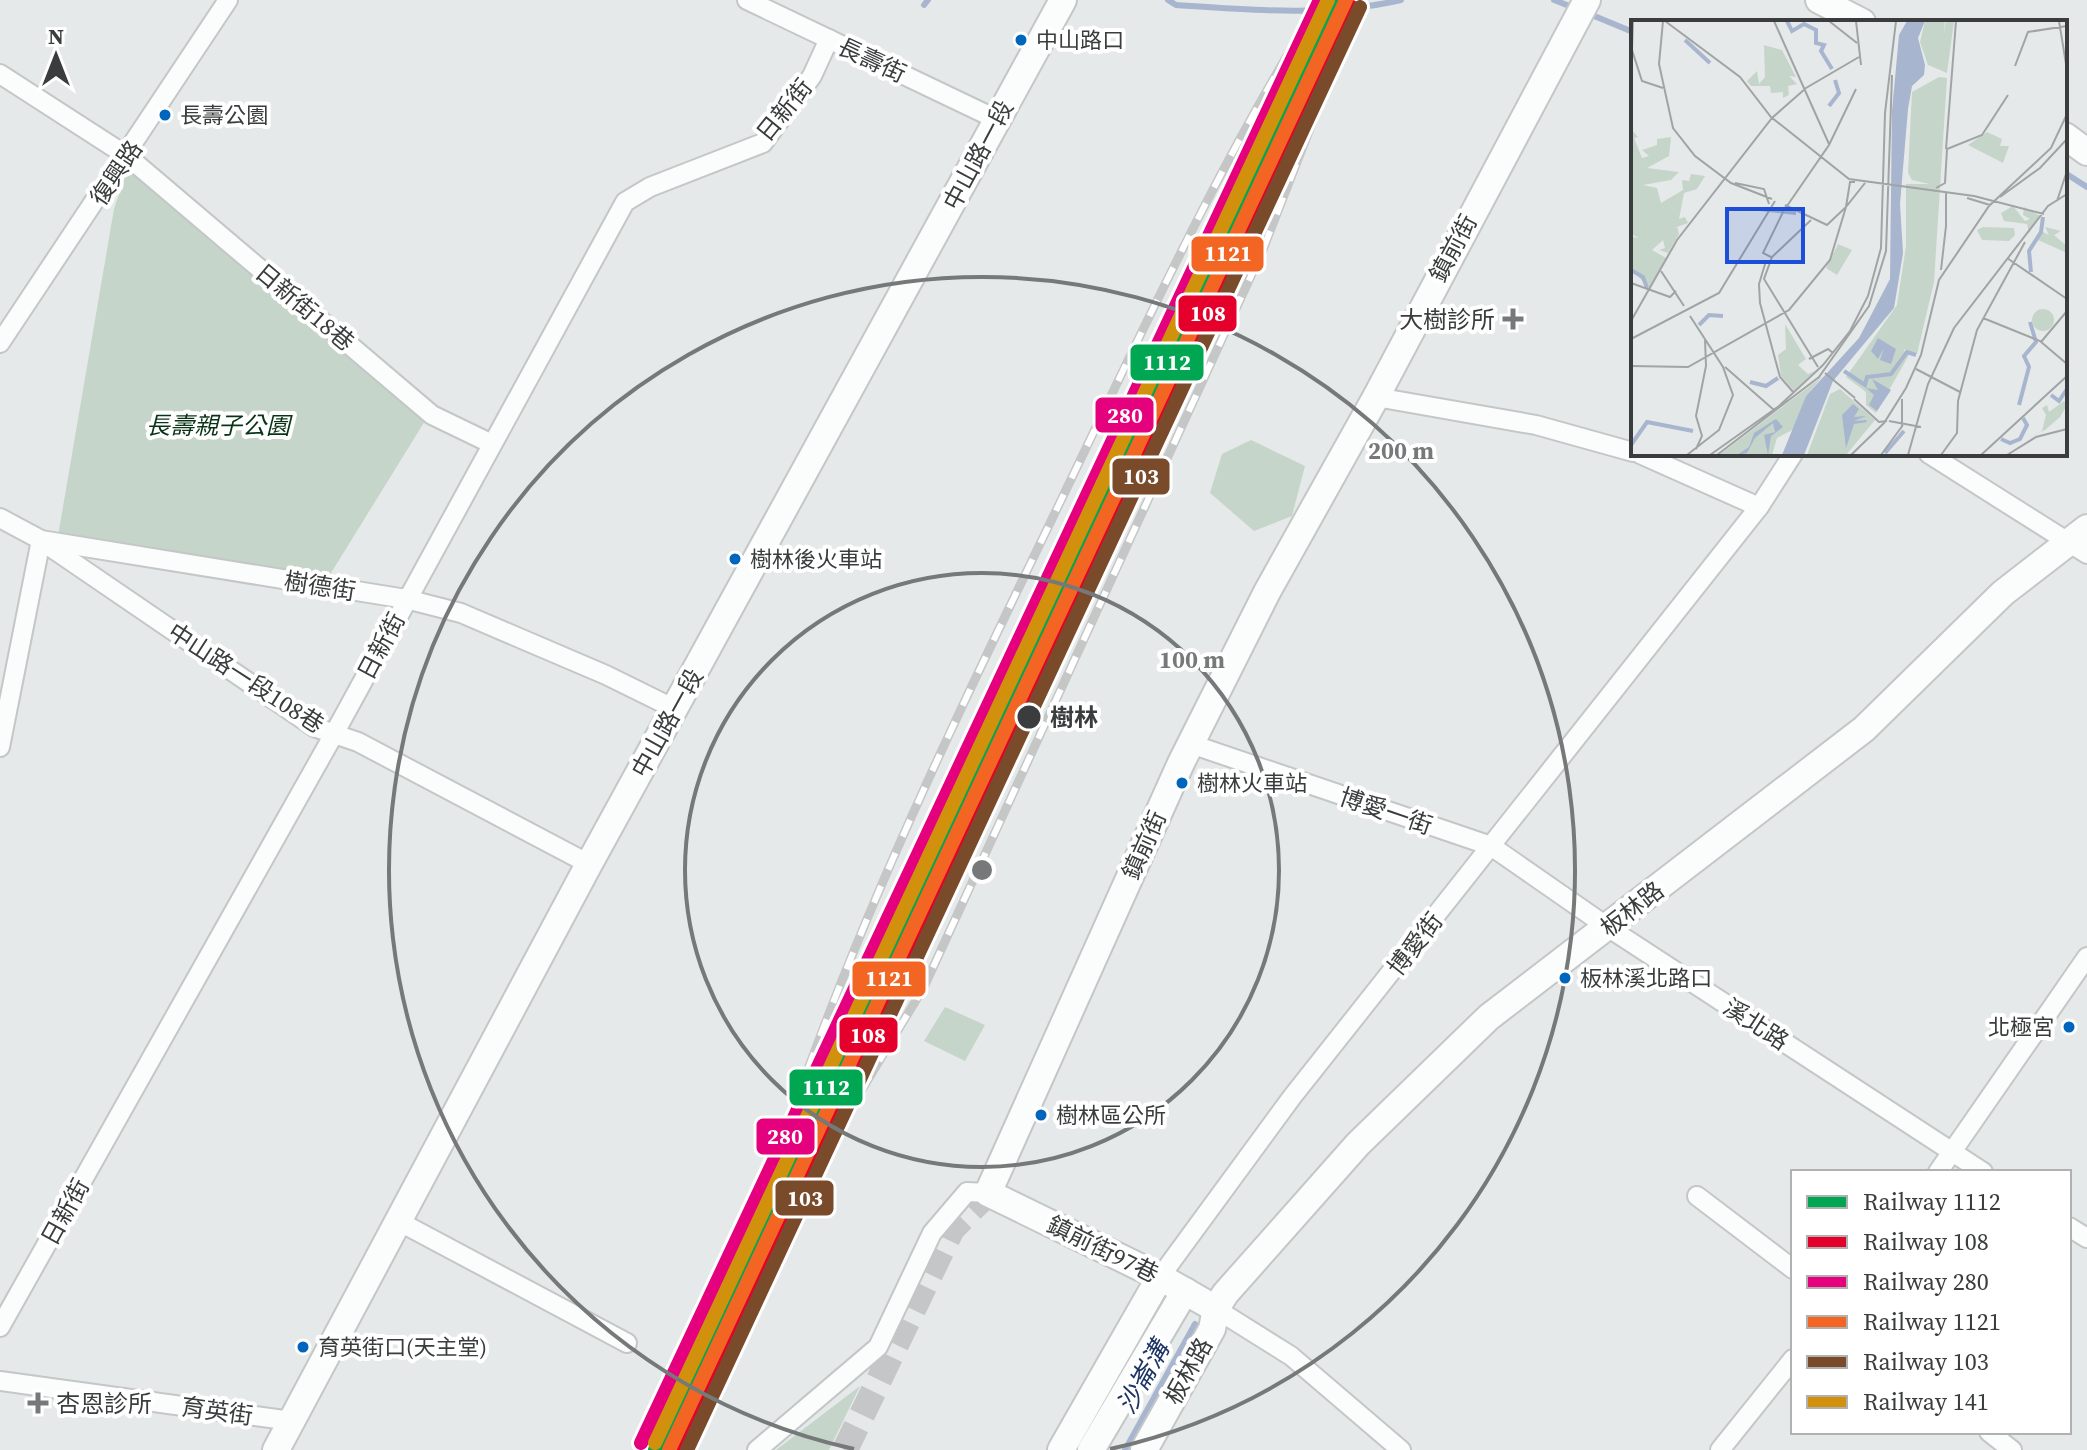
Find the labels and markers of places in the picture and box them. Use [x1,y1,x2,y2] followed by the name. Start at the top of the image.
[1036,25,1124,55] place label: 中山路口
[1013,32,1029,48] marker: 中山路口
[180,100,268,130] place label: 長壽公園
[157,107,173,123] marker: 長壽公園
[1399,303,1495,336] place label: 大樹診所
[1502,308,1524,330] marker: 大樹診所
[750,544,882,574] place label: 樹林後火車站
[727,551,743,567] marker: 樹林後火車站
[1050,701,1098,734] place label: 樹林
[1015,703,1043,731] marker: 樹林
[1197,768,1307,798] place label: 樹林火車站
[1174,775,1190,791] marker: 樹林火車站
[968,856,996,884] centre of rings
[1580,963,1712,993] place label: 板林溪北路口
[1557,970,1573,986] marker: 板林溪北路口
[1988,1012,2054,1042] place label: 北極宮
[2061,1019,2077,1035] marker: 北極宮
[1056,1100,1166,1130] place label: 樹林區公所
[1033,1107,1049,1123] marker: 樹林區公所
[318,1332,487,1362] place label: 育英街口(天主堂)
[295,1339,311,1355] marker: 育英街口(天主堂)
[56,1387,152,1420] place label: 杏恩診所
[27,1392,49,1414] marker: 杏恩診所

